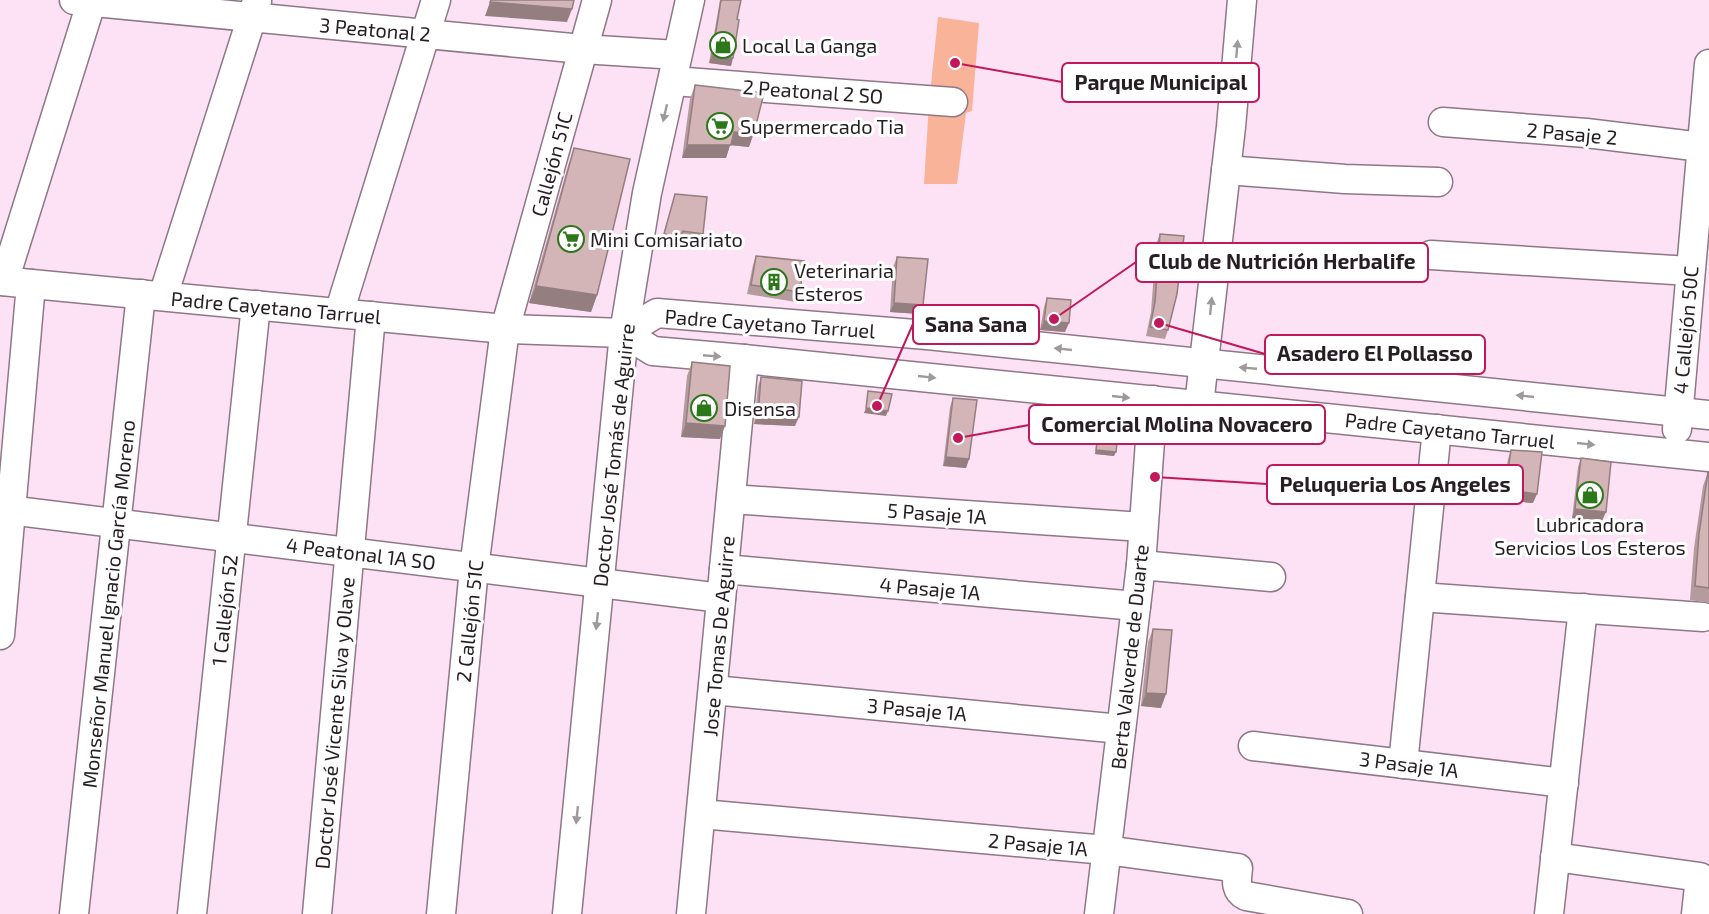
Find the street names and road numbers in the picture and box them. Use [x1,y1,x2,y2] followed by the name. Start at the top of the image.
[318,12,432,46] street label: 3 Peatonal 2
[742,74,884,108] street label: 2 Peatonal 2 SO
[525,109,577,219] street label: Callejón 51C
[1526,117,1618,149] street label: 2 Pasaje 2
[1667,265,1703,395] street label: 4 Callejón 50C
[170,286,382,328] street label: Padre Cayetano Tarruel
[664,304,876,342] street label: Padre Cayetano Tarruel
[587,322,639,588] street label: Doctor José Tomás de Aguirre
[1344,407,1556,453] street label: Padre Cayetano Tarruel
[77,419,139,789] street label: Monseñor Manuel Ignacio García Moreno
[886,498,988,528] street label: 5 Pasaje 1A
[285,532,437,574] street label: 4 Peatonal 1A SO
[697,535,739,737] street label: Jose Tomas De Aguirre
[1105,543,1153,771] street label: Berta Valverde de Duarte
[206,553,242,667] street label: 1 Callejón 52
[451,558,487,684] street label: 2 Callejón 51C
[879,572,982,604] street label: 4 Pasaje 1A
[309,576,359,870] street label: Doctor José Vicente Silva y Olave
[866,693,968,725] street label: 3 Pasaje 1A
[1358,746,1461,782] street label: 3 Pasaje 1A
[987,828,1089,860] street label: 2 Pasaje 1A

